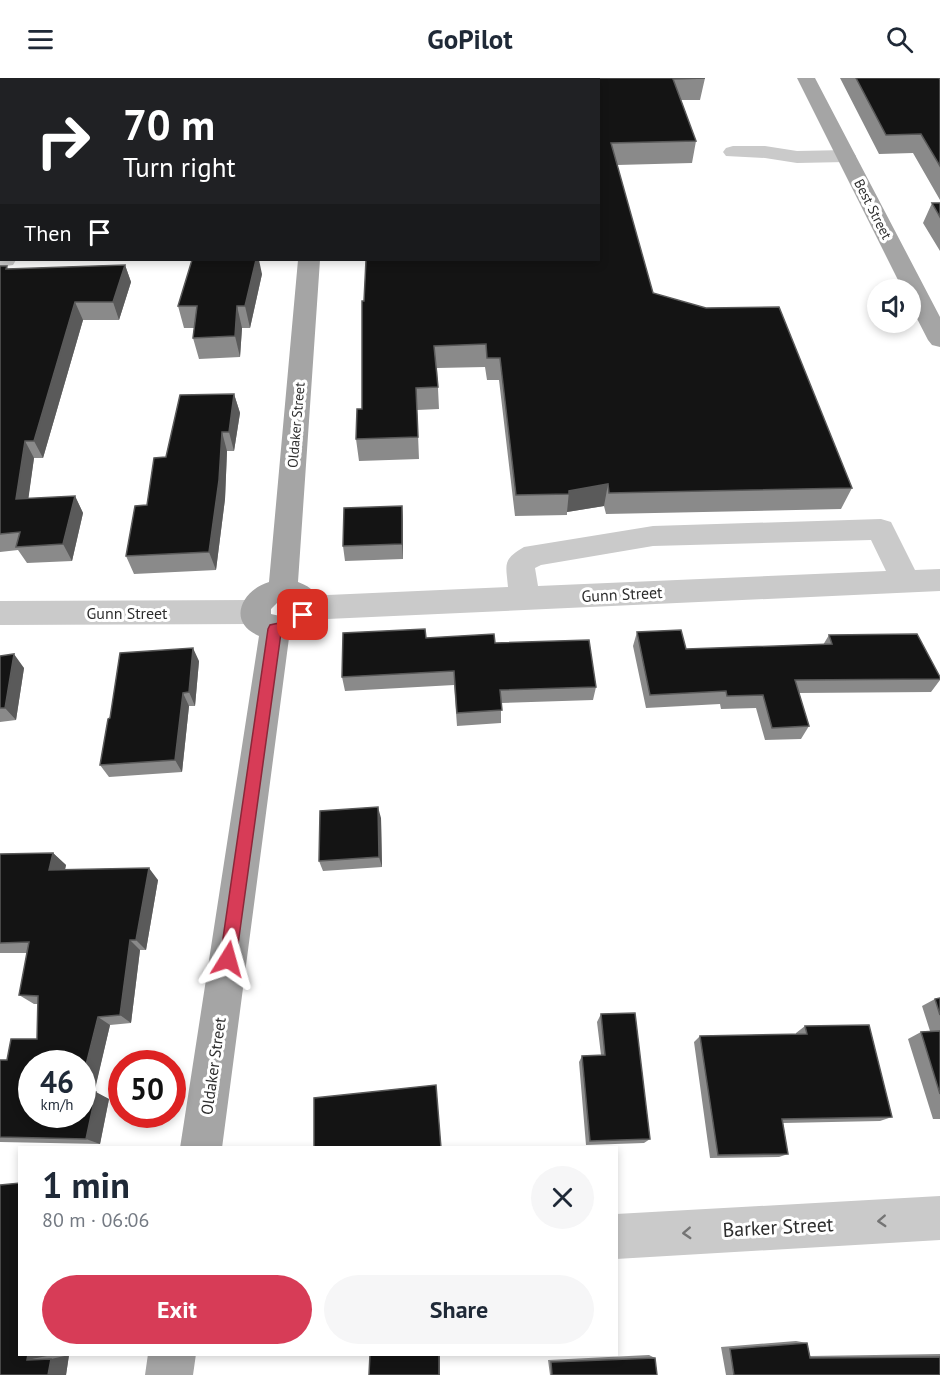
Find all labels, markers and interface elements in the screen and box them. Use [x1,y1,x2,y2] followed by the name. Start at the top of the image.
[427,22,513,56] text: GoPilot
[24,23,57,56] icon: menu
[883,23,916,56] icon: search
[123,97,215,152] text: 70 m
[24,102,102,180] icon: right
[123,150,236,184] text: Turn right
[850,176,896,242] street label: Best Street
[83,216,116,249] icon: arrive
[24,219,71,247] text: Then
[867,279,921,333] map controls
[867,279,921,333] button: sound
[283,381,309,469] street label: Oldaker Street
[581,582,664,606] street label: Gunn Street
[277,589,328,640] pin
[286,598,319,631] icon: arrive
[86,603,168,623] street label: Gunn Street
[196,927,260,991] position arrow
[196,1015,230,1116] street label: Oldaker Street
[108,1050,186,1128] speed limit sign: 50
[40,1062,74,1101] text: 46
[41,1095,73,1114] text: km/h
[42,1161,130,1208] text: 1 min
[531,1166,594,1229] button: close
[42,1207,149,1233] text: 80 m · 06:06
[722,1211,834,1243] street label: Barker Street
[877,1215,886,1228] one-way arrow
[682,1226,691,1239] one-way arrow
[42,1275,312,1344] button: Exit
[324,1275,594,1344] button: Share

